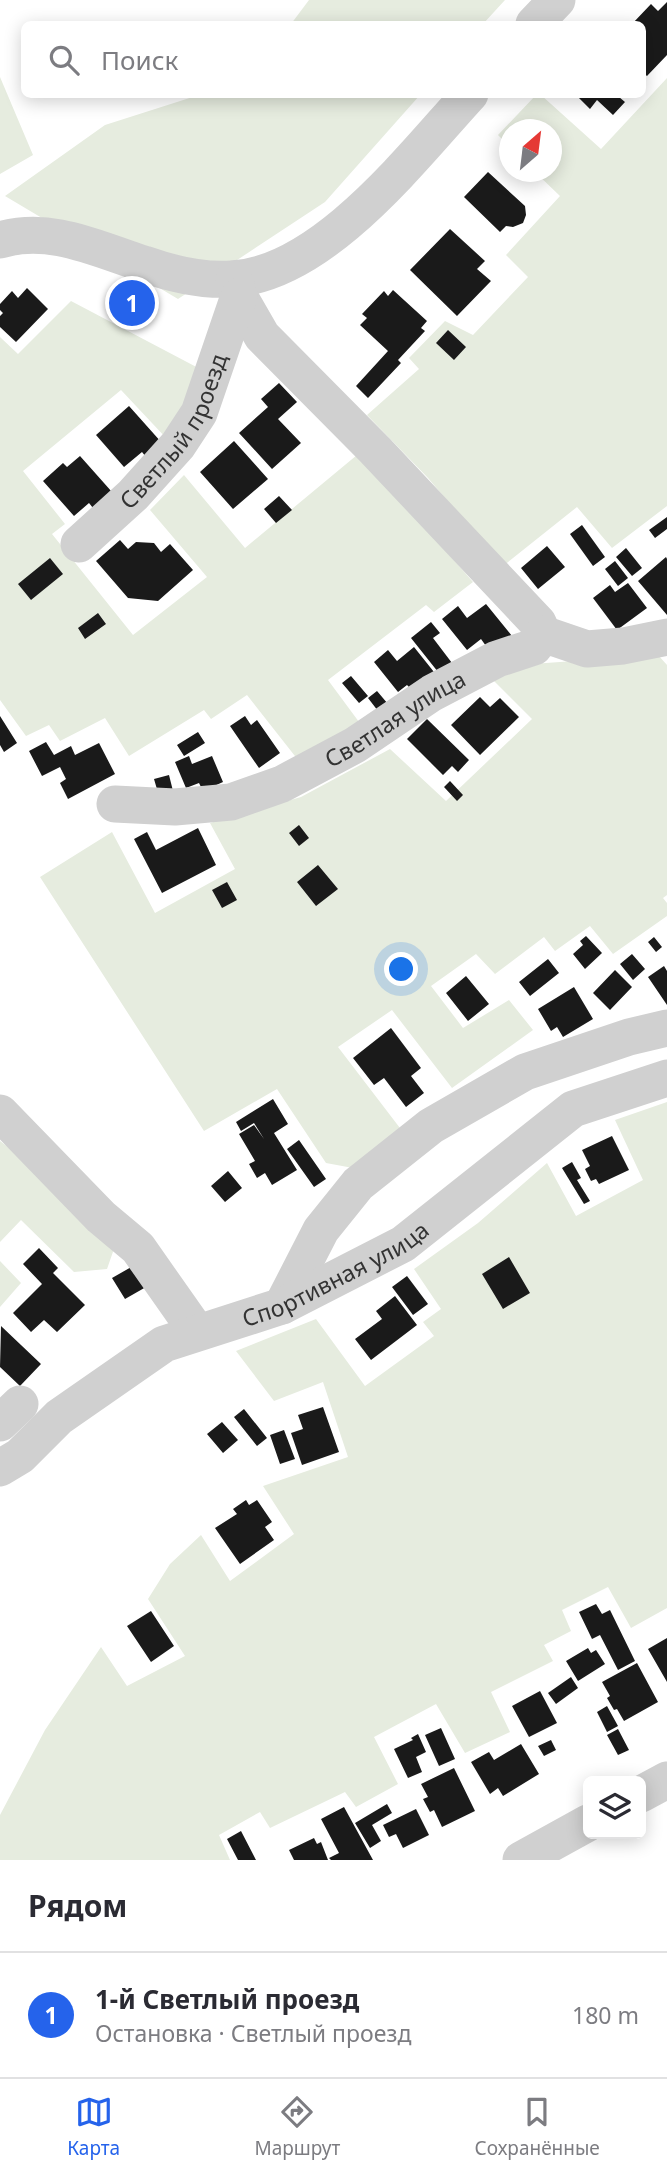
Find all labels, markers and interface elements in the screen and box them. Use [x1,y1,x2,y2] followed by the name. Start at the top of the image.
[21,21,646,98] search box
[45,41,83,79] icon: search
[101,42,178,78] text: Поиск
[499,119,562,182] north arrow
[109,277,155,329] pin: 1
[112,349,234,516] street label: Светлый проезд
[319,662,471,774] street label: Светлая улица
[384,952,418,986] your location
[238,1214,435,1334] street label: Спортивная улица
[583,1776,646,1839] map controls
[583,1776,646,1839] button: layers
[28,1885,127,1926] text: Рядом
[95,1981,359,2017] text: 1-й Светлый проезд
[44,1999,58,2031] text: 1
[572,1999,639,2031] text: 180 m
[95,2017,412,2049] text: Остановка · Светлый проезд
[67,2093,120,2161] tab: Карта
[254,2093,340,2161] tab: Маршрут
[475,2093,600,2161] tab: Сохранённые

